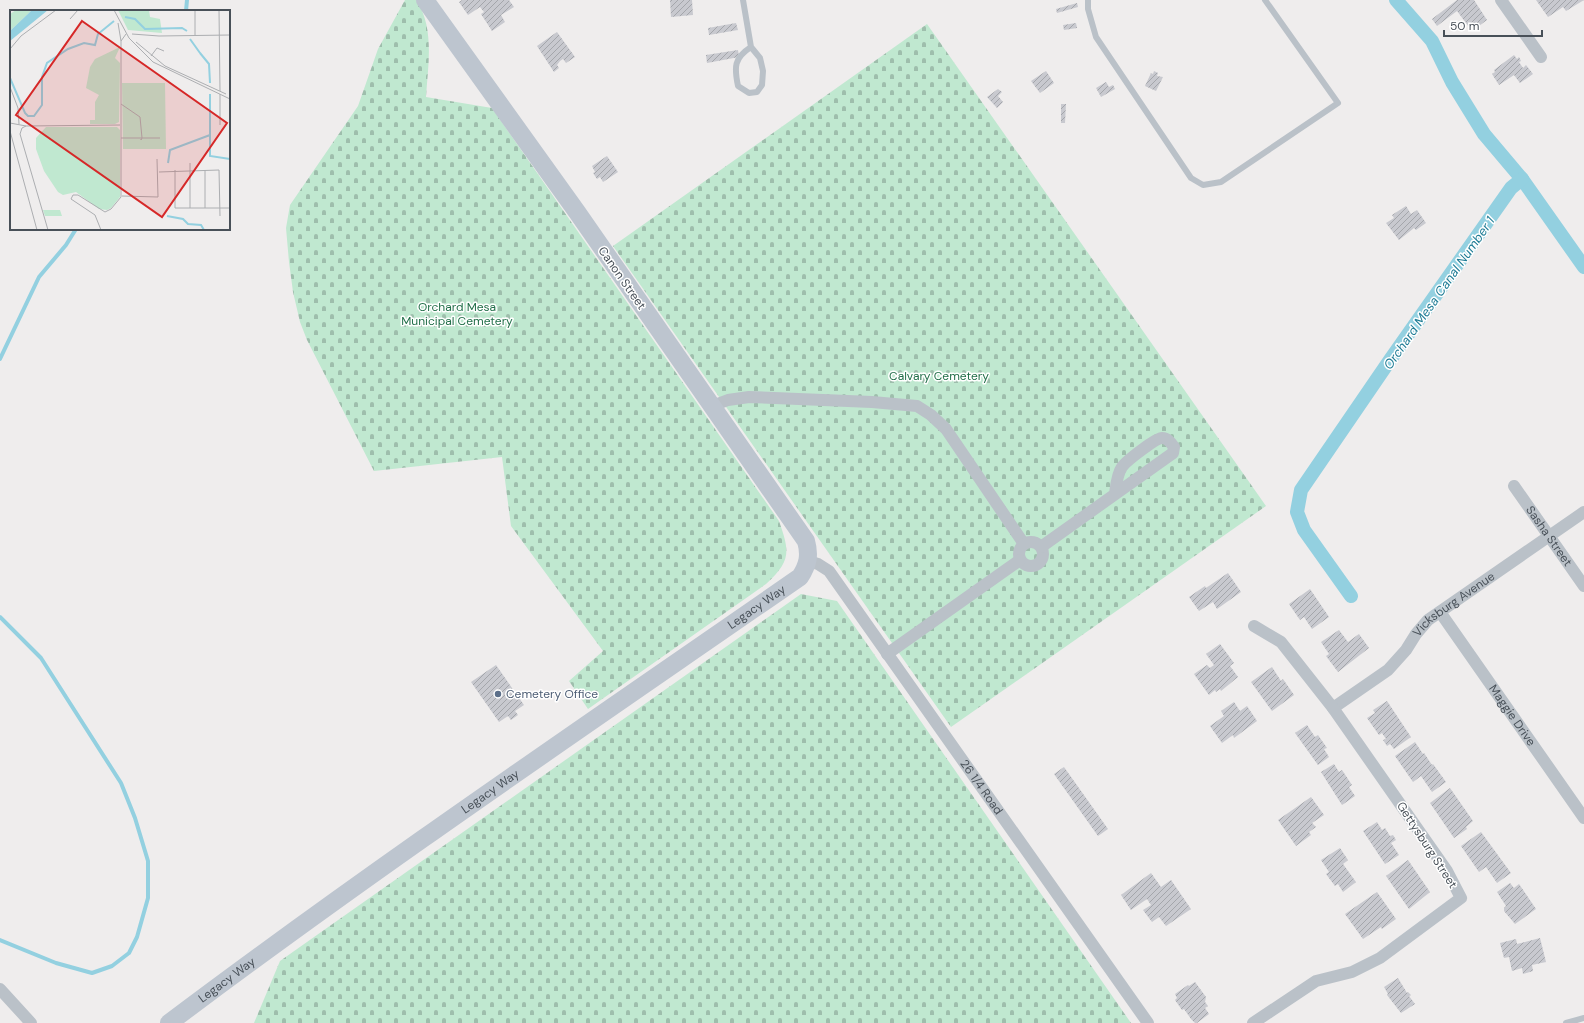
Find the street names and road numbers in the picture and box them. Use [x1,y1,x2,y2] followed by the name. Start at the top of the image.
[594,243,650,313] street label: Canon Street
[1522,503,1576,570] street label: Sasha Street
[1409,568,1498,640] street label: Vicksburg Avenue
[724,581,789,633] street label: Legacy Way
[1485,681,1539,749] street label: Maggie Drive
[957,756,1006,818] street label: 26 1/4 Road
[458,766,522,817] street label: Legacy Way
[1393,799,1461,892] street label: Gettysburg Street
[195,953,259,1006] street label: Legacy Way

